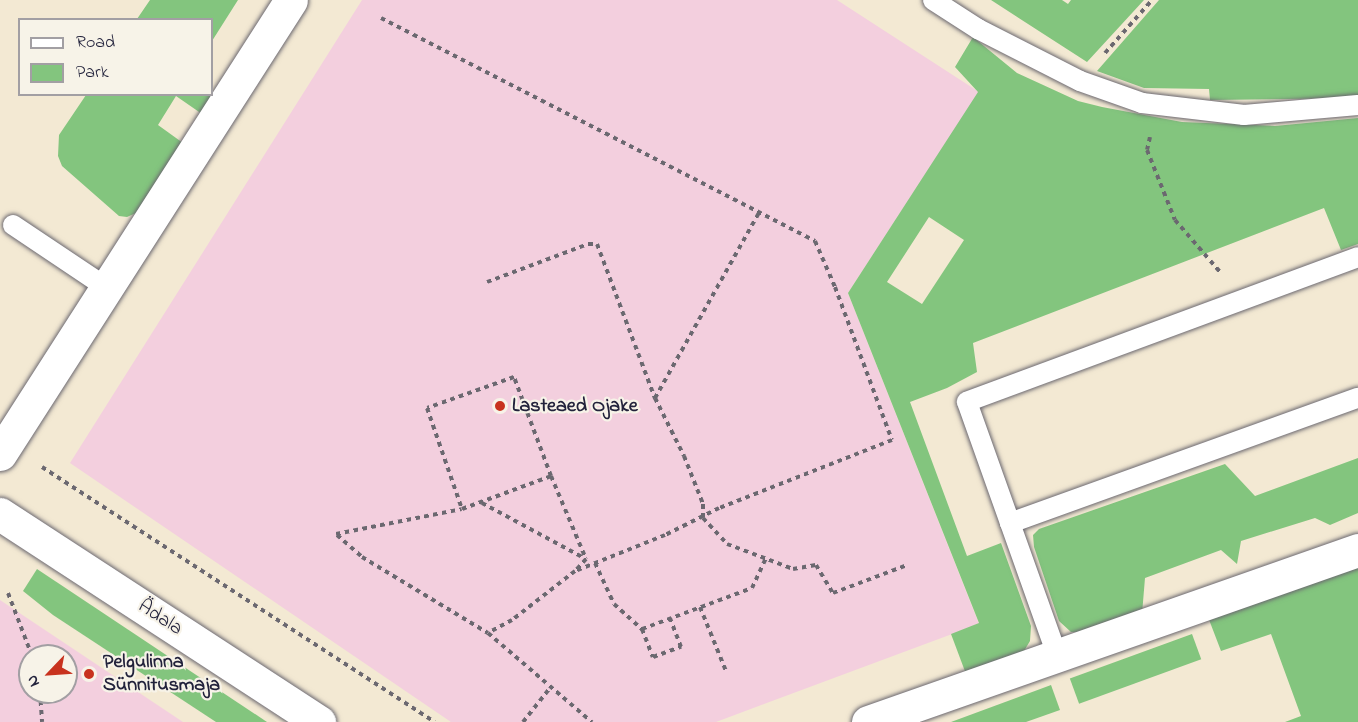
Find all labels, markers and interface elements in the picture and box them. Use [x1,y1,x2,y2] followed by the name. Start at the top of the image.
[18,18,213,96] legend
[76,30,115,56] text: Road
[76,60,109,86] text: Park
[512,394,638,418] place label: Lasteaed Ojake
[493,399,507,413] marker: Lasteaed Ojake
[133,595,187,641] street label: Ädala
[18,644,78,704] north arrow
[103,650,220,697] place label: Pelgulinna Sünnitusmaja
[80,665,98,683] marker: Pelgulinna Sünnitusmaja
[20,671,47,691] text: N

